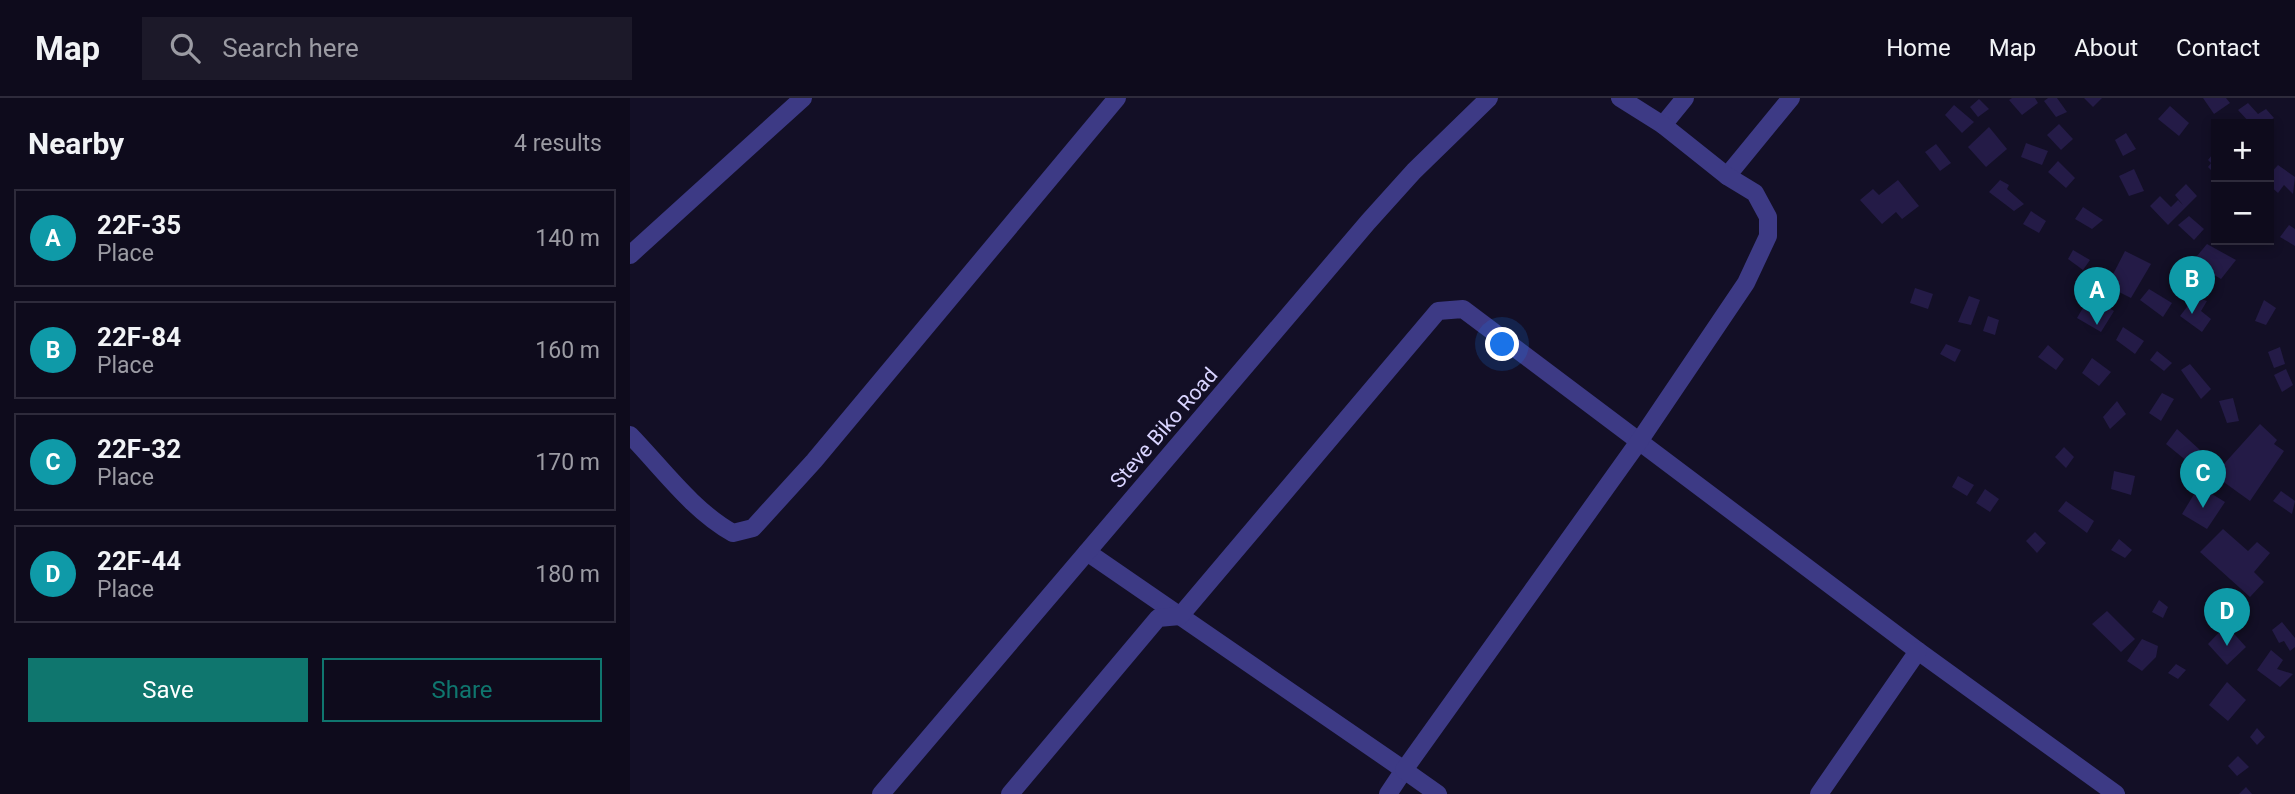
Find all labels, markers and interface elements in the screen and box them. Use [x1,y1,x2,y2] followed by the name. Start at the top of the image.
[142,17,632,80] search box
[35,29,100,68] text: Map
[166,29,204,67] icon: search
[222,33,359,63] text: Search here
[1886,34,1951,62] text: Home
[1989,34,2036,62] text: Map
[2074,34,2138,62] text: About
[2176,34,2260,62] text: Contact
[2211,119,2274,245] map controls
[2211,119,2274,182] button: +
[28,126,124,161] text: Nearby
[514,130,602,157] text: 4 results
[2211,182,2274,245] button: −
[97,210,181,240] text: 22F-35
[45,225,61,252] text: A
[535,225,600,252] text: 140 m
[97,240,154,267] text: Place
[2169,256,2215,314] pin: B
[2074,267,2120,325] pin: A
[97,322,181,352] text: 22F-84
[1485,327,1519,361] your location
[46,337,60,364] text: B
[535,337,600,364] text: 160 m
[97,352,154,379] text: Place
[1105,363,1223,493] street label: Steve Biko Road
[97,434,181,464] text: 22F-32
[45,449,61,476] text: C
[535,449,600,476] text: 170 m
[2180,450,2226,508] pin: C
[97,464,154,491] text: Place
[97,546,181,576] text: 22F-44
[46,561,60,588] text: D
[535,561,600,588] text: 180 m
[97,576,154,603] text: Place
[2204,588,2250,646] pin: D
[28,658,308,722] button: Save
[322,658,602,722] button: Share

